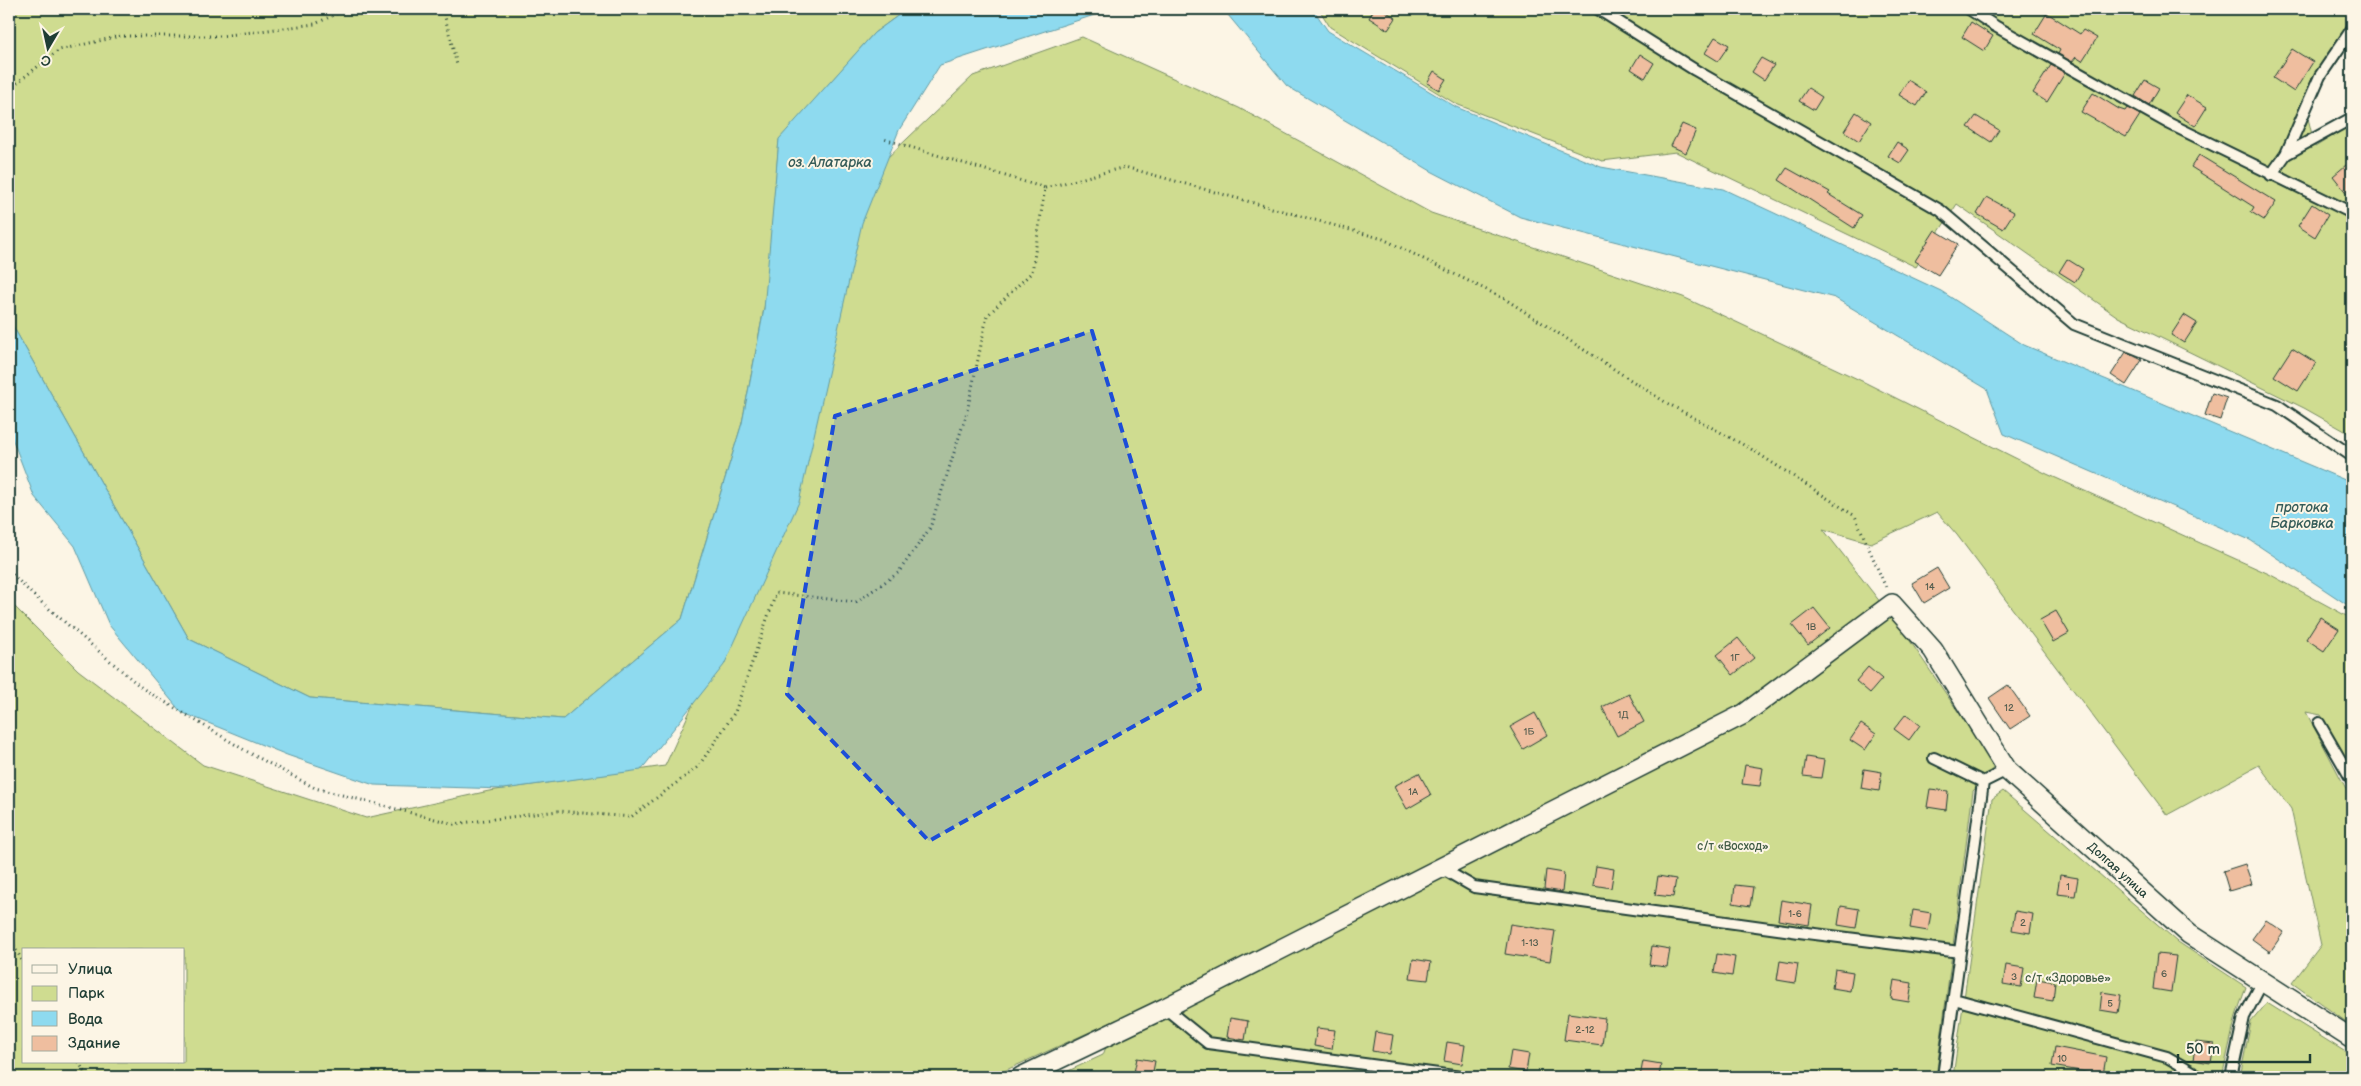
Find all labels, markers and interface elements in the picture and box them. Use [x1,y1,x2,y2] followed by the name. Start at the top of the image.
[22,22,72,72] north arrow
[40,51,52,70] text: С
[788,154,872,171] water label: оз. Алатарка
[2270,499,2334,532] water label: протока Барковка
[1925,581,1935,593] house number: 14
[1806,621,1817,633] house number: 1В
[1730,652,1740,664] house number: 1Г
[2004,702,2014,714] house number: 12
[1618,709,1628,721] house number: 1Д
[1524,726,1534,738] house number: 1Б
[1408,786,1419,798] house number: 1А
[1697,839,1769,854] park label: с/т «Восход»
[2084,839,2151,901] street label: Долгая улица
[2066,881,2070,893] house number: 1
[1788,908,1802,920] house number: 1-6
[2020,917,2026,929] house number: 2
[1521,937,1539,949] house number: 1-13
[22,948,185,1064] legend
[68,960,113,979] text: Улица
[2161,968,2167,980] house number: 6
[2011,971,2017,983] house number: 3
[2025,971,2111,986] park label: с/т «Здоровье»
[68,984,105,1003] text: Парк
[2107,998,2113,1010] house number: 5
[68,1010,103,1029] text: Вода
[1575,1024,1595,1036] house number: 2-12
[2178,1031,2311,1063] scale bar
[68,1034,120,1053] text: Здание
[2186,1040,2220,1059] text: 50 m
[2057,1053,2067,1065] house number: 10

